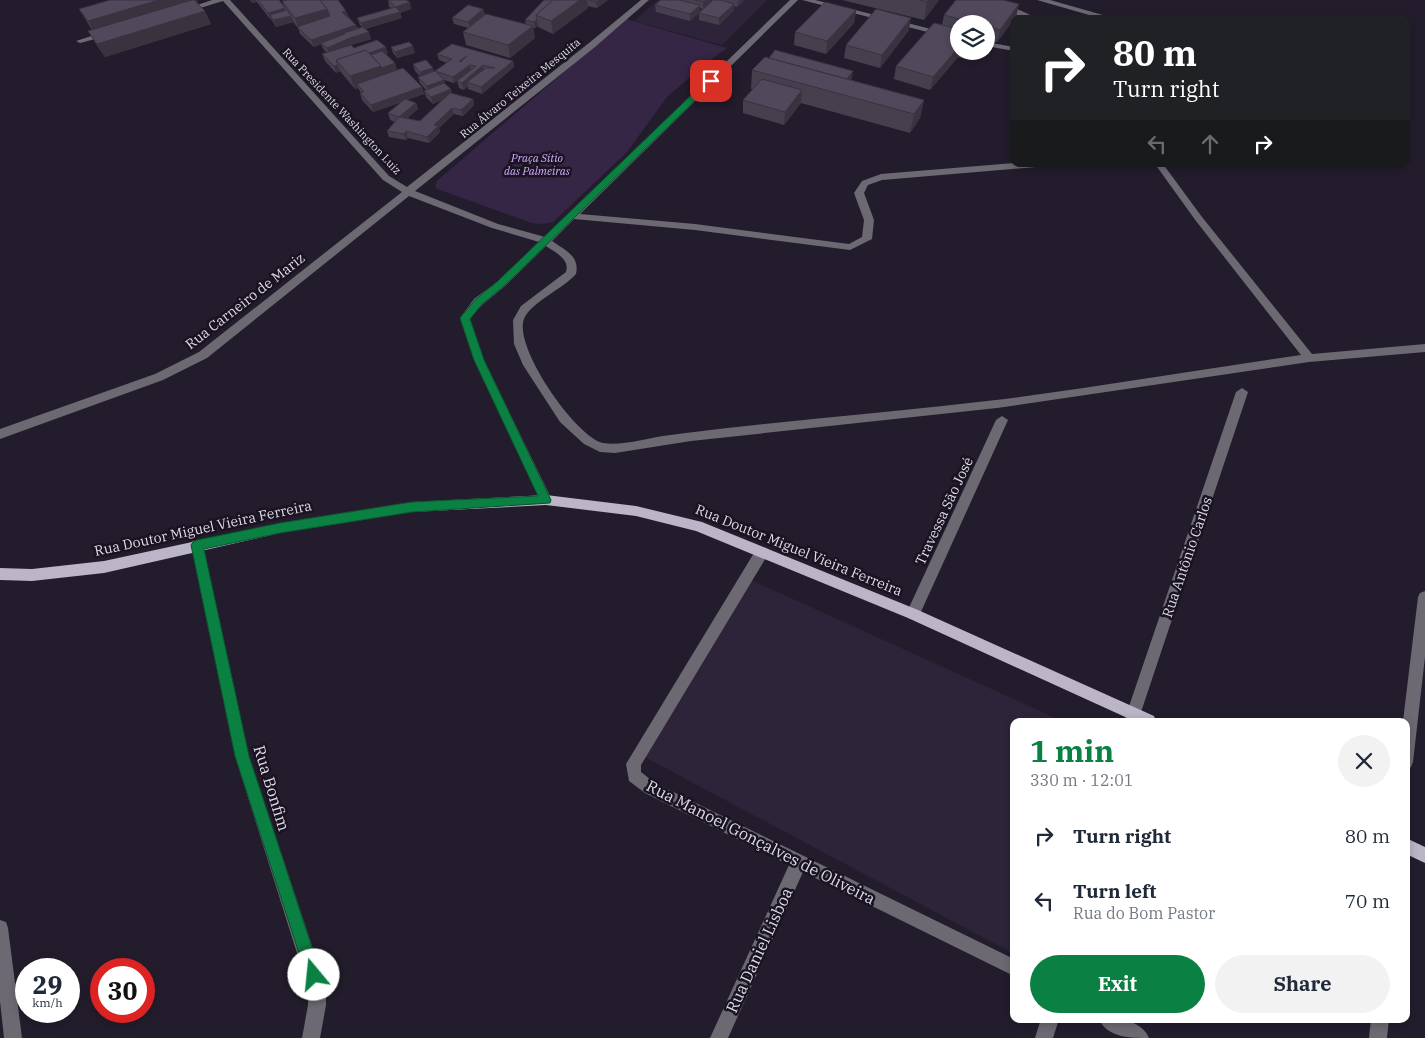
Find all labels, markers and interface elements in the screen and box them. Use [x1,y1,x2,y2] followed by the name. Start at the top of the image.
[950,15,995,60] map controls
[950,15,995,60] button: layers
[1113,30,1197,76] text: 80 m
[457,35,583,141] street label: Rua Álvaro Teixeira Mesquita
[1030,35,1095,100] icon: right
[280,45,405,177] street label: Rua Presidente Washington Luiz
[690,60,732,102] pin
[697,67,725,95] icon: arrive
[1113,74,1220,103] text: Turn right
[1143,130,1171,158] icon: left
[1196,130,1224,158] icon: ahead
[1249,130,1277,158] icon: right
[504,151,571,178] park label: Praça Sítio das Palmeiras
[182,249,308,353] street label: Rua Carneiro de Mariz
[911,454,977,568] street label: Travessa São José
[1158,494,1216,620] street label: Rua Antônio Carlos
[93,496,314,560] street label: Rua Doutor Miguel Vieira Ferreira
[693,500,906,600] street label: Rua Doutor Miguel Vieira Ferreira
[1030,731,1114,770] text: 1 min
[1338,735,1390,787] button: close
[250,743,294,833] street label: Rua Bonfim
[1030,770,1133,790] text: 330 m · 12:01
[643,775,879,909] street label: Rua Manoel Gonçalves de Oliveira
[1030,822,1058,850] icon: right
[1073,824,1171,848] text: Turn right
[1345,824,1390,848] text: 80 m
[1073,879,1156,903] text: Turn left
[721,884,797,1016] street label: Rua Daniel Lisboa
[1030,887,1058,915] icon: left
[1345,889,1390,913] text: 70 m
[1073,903,1215,923] text: Rua do Bom Pastor
[287,948,339,1000] position arrow
[1030,955,1205,1013] button: Exit
[1215,955,1390,1013] button: Share
[90,958,155,1023] speed limit sign: 30
[32,968,63,1001] text: 29
[32,995,63,1010] text: km/h

